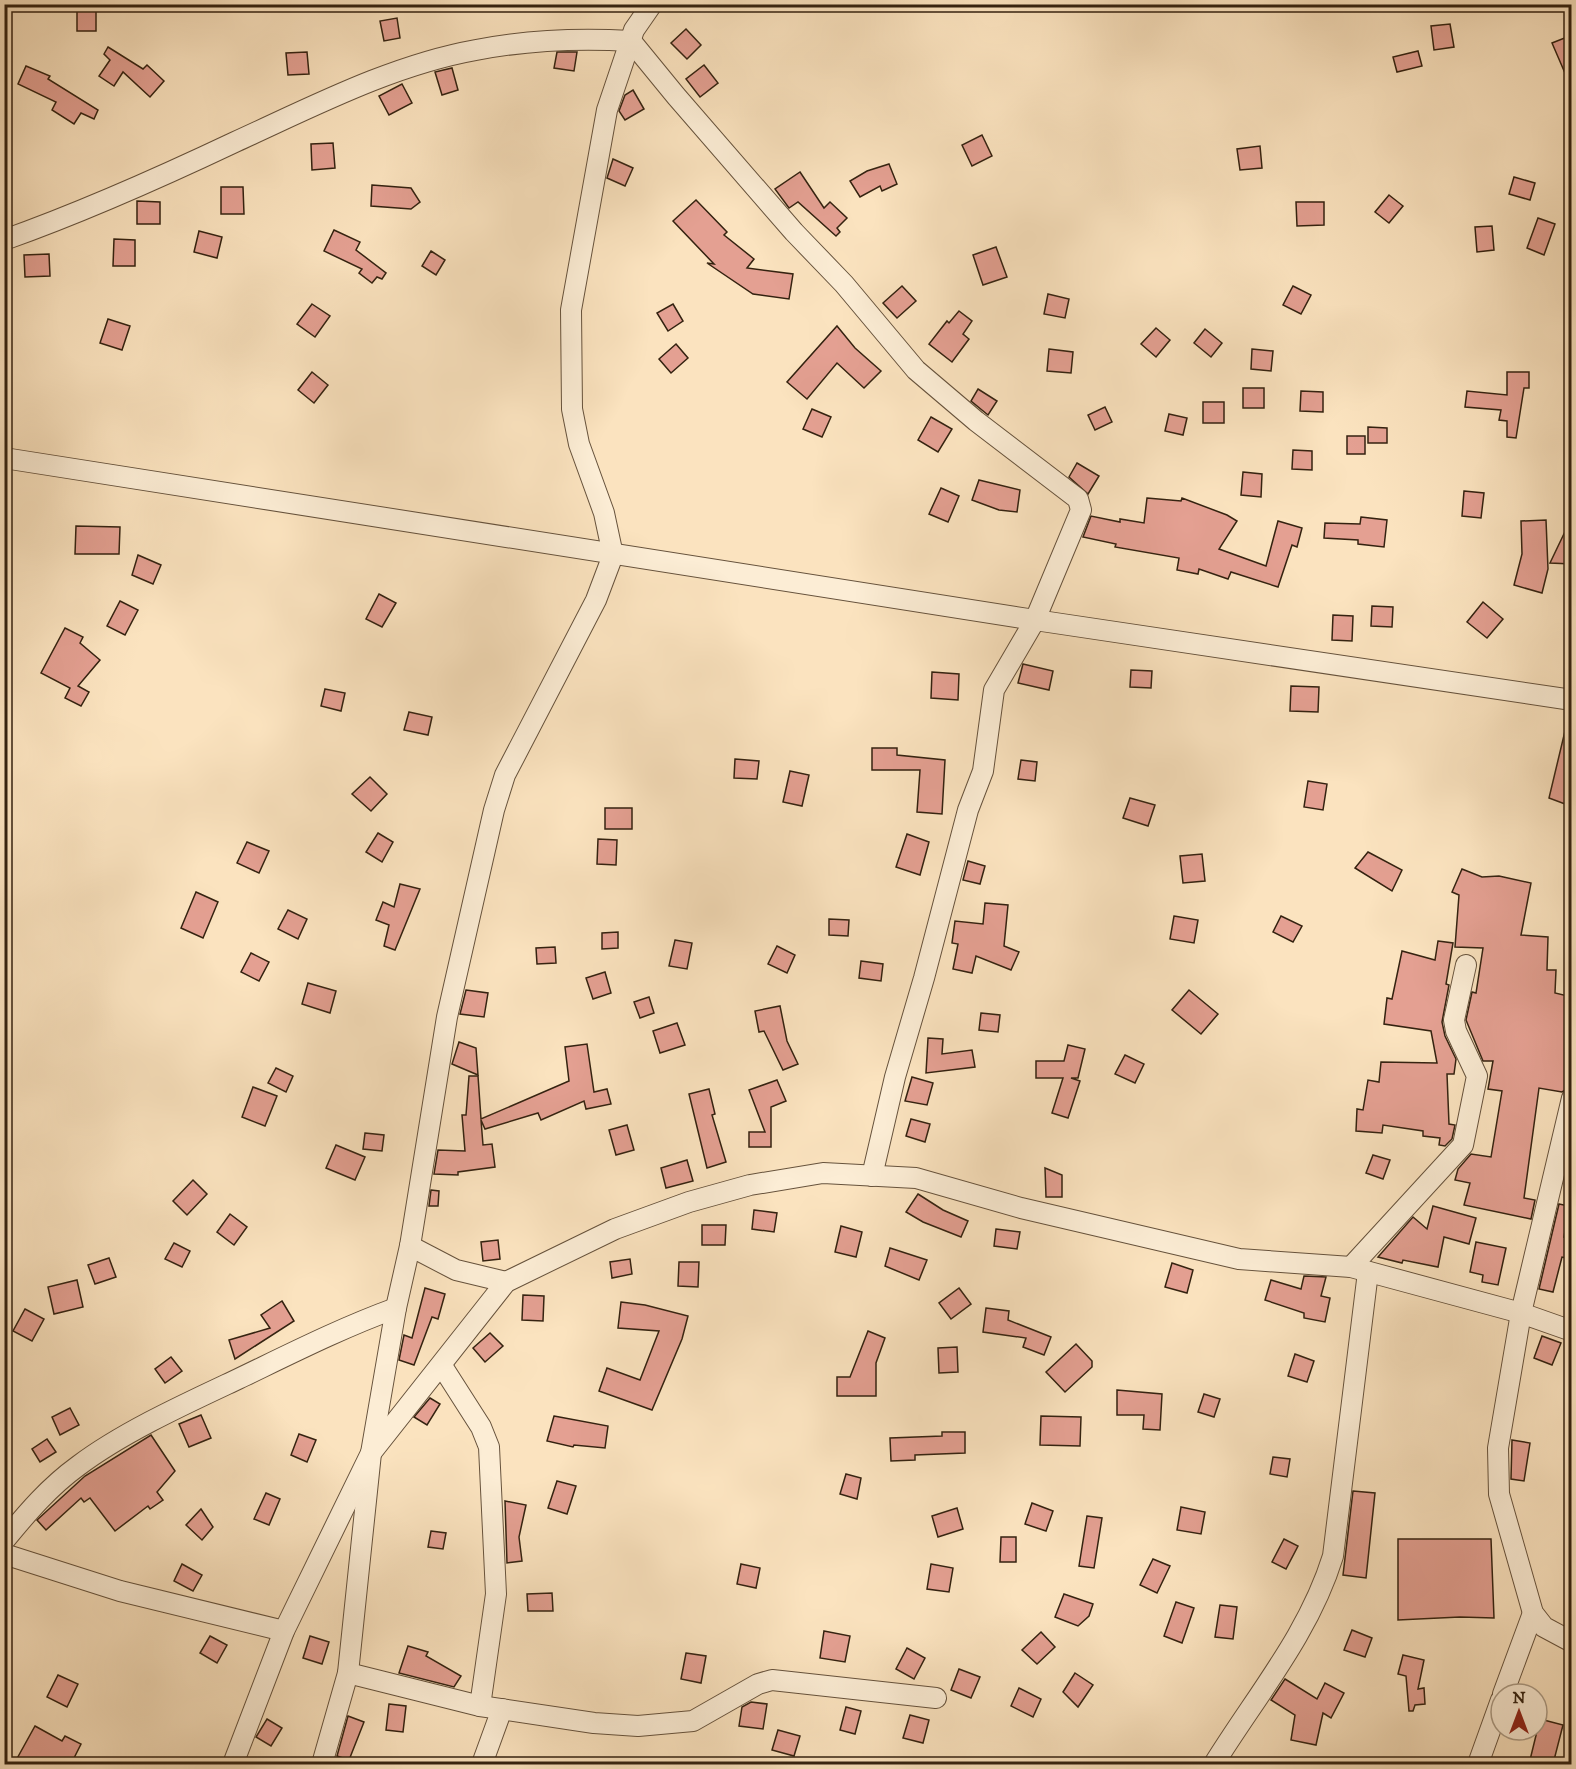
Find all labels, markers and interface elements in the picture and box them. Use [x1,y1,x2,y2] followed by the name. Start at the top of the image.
[1489,1682,1549,1742] north arrow
[1512,1688,1526,1708] text: N

